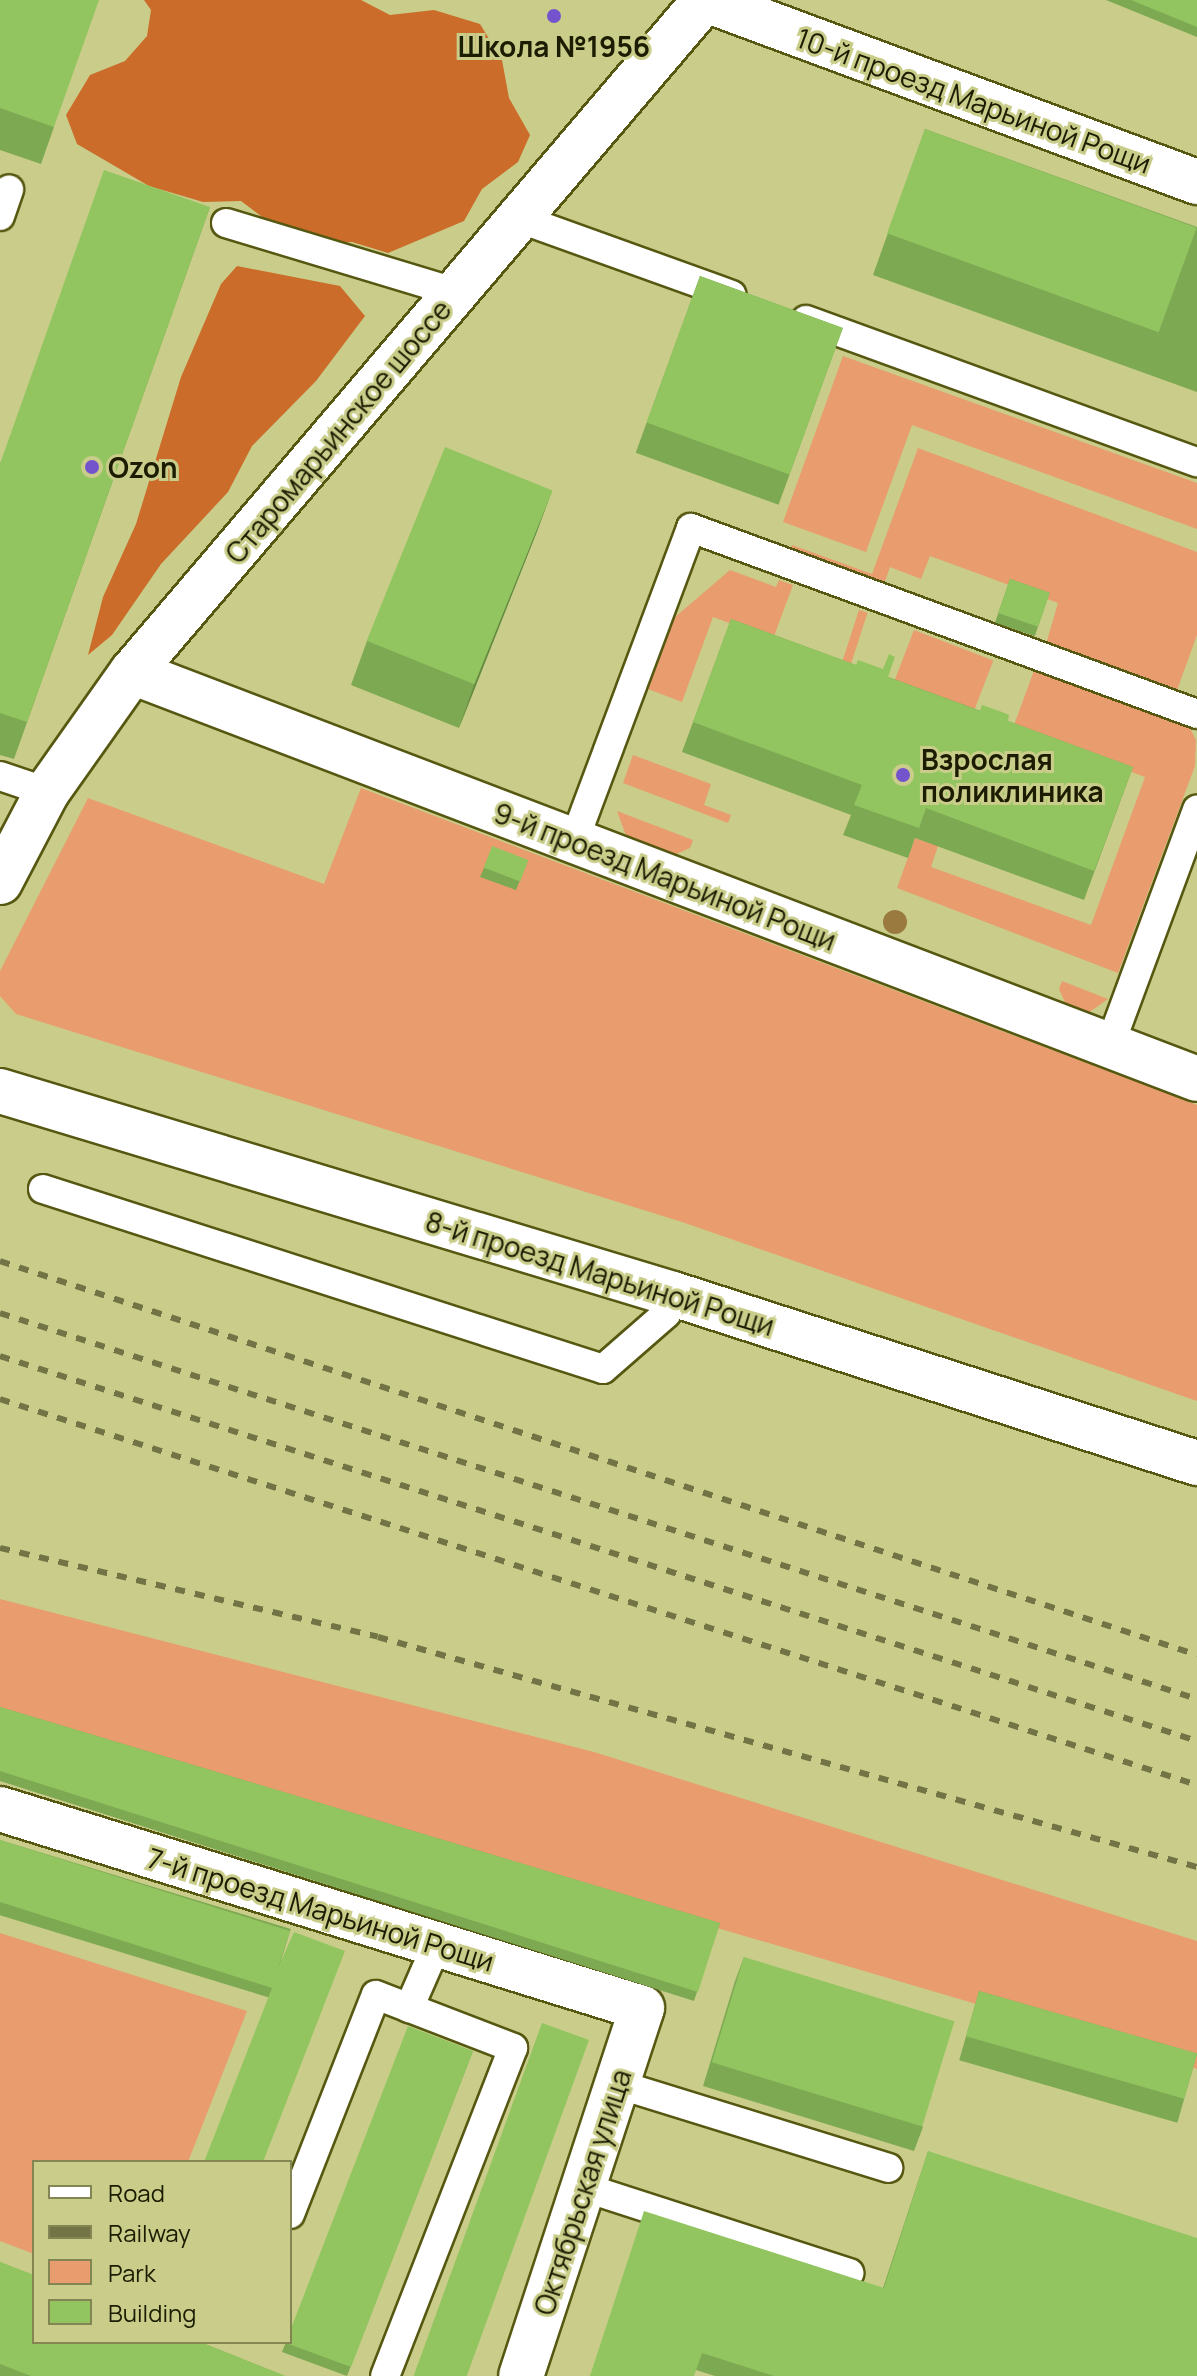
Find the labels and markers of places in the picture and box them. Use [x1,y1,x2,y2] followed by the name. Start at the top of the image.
[545,7,563,25] marker: Школа №1956
[458,29,650,63] place label: Школа №1956
[108,450,178,484] place label: Ozon
[83,458,101,476] marker: Ozon
[921,742,1104,808] place label: Взрослая поликлиника
[892,764,914,786] marker: Взрослая поликлиника

